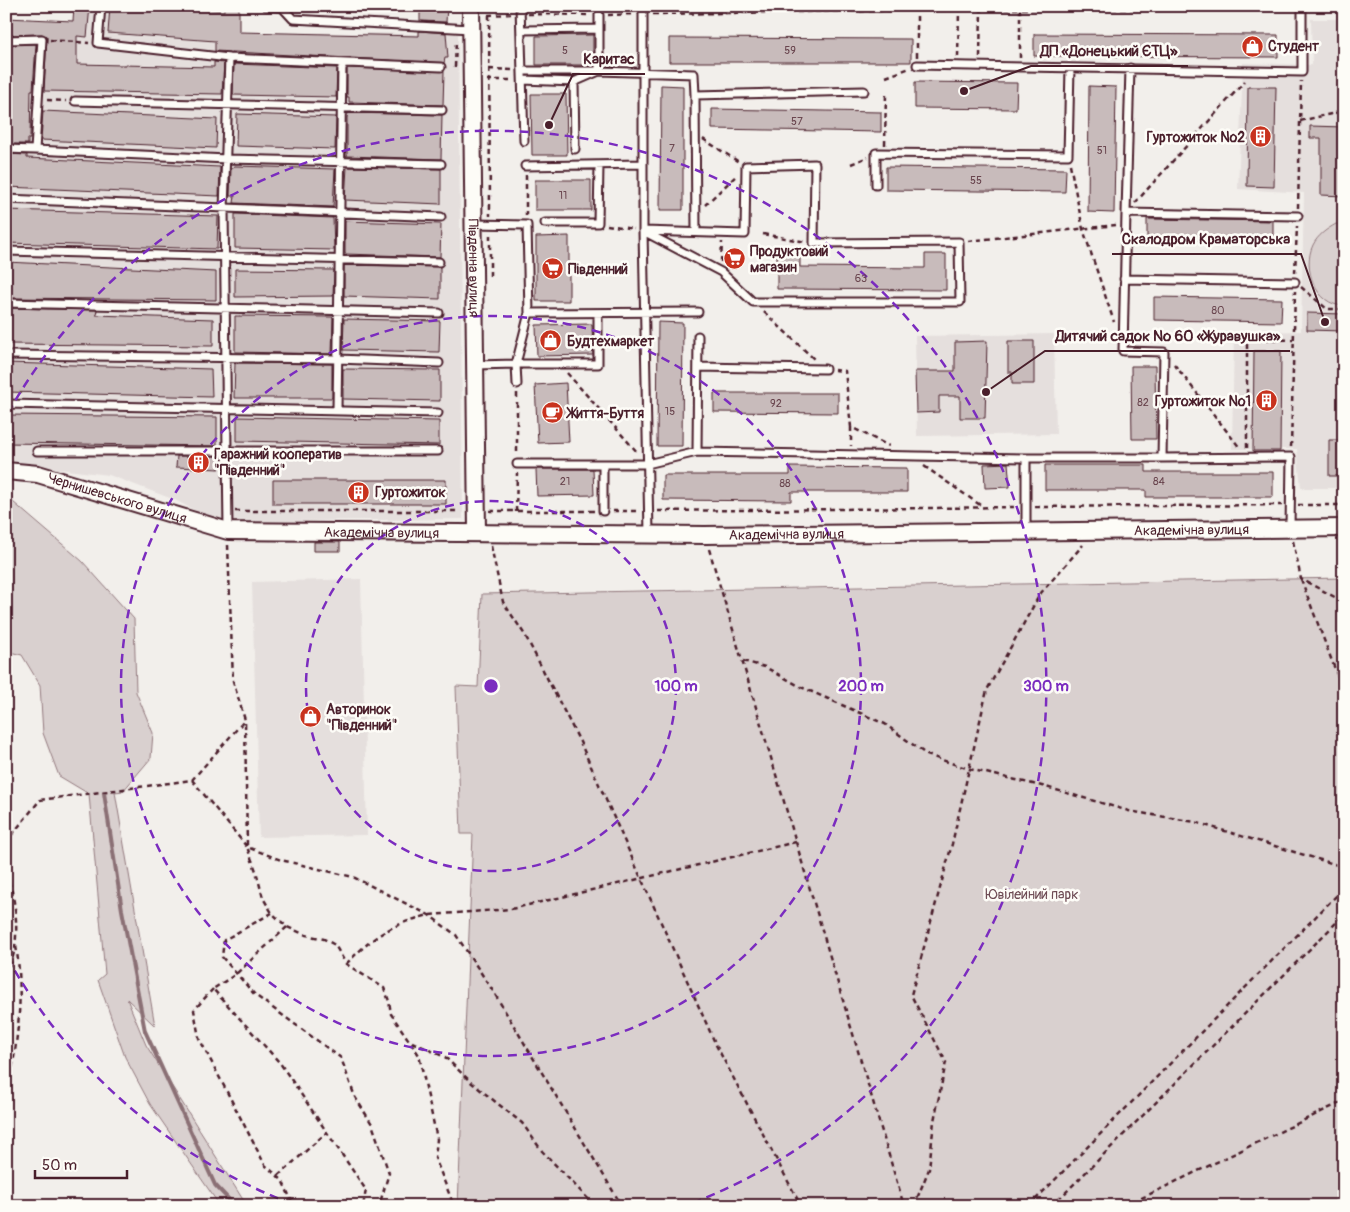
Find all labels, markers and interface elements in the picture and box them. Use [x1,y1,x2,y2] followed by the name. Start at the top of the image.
[1240,34,1264,58] shop icon: Студент
[1031,36,1188,66] callout: ДП «Донецький ЄТЦ»
[1268,38,1320,55] place label: Студент
[1039,42,1178,61] text: ДП «Донецький ЄТЦ»
[562,44,568,57] house number: 5
[573,44,645,74] callout: Каритас
[784,44,796,57] house number: 59
[583,50,635,69] text: Каритас
[791,115,803,128] house number: 57
[1249,125,1273,149] building icon: Гуртожиток №2
[1146,129,1245,146] place label: Гуртожиток №2
[669,142,675,155] house number: 7
[1097,144,1107,157] house number: 51
[970,174,982,187] house number: 55
[559,189,567,202] house number: 11
[465,219,483,317] street label: Південна вулиця
[1112,224,1301,254] callout: Скалодром Краматорська
[1122,230,1290,249] text: Скалодром Краматорська
[750,243,829,276] place label: Продуктовий магазин
[722,247,746,271] supermarket icon: Продуктовий магазин
[540,257,564,281] supermarket icon: Південний
[568,261,628,278] place label: Південний
[855,272,867,285] house number: 63
[1211,304,1225,317] house number: 80
[1045,321,1290,351] callout: Дитячий садок № 60 «Журавушка»
[1055,327,1281,346] text: Дитячий садок № 60 «Журавушка»
[539,329,563,353] shop icon: Будтехмаркет
[567,333,655,350] place label: Будтехмаркет
[1255,389,1279,413] building icon: Гуртожиток №1
[1155,393,1251,410] place label: Гуртожиток №1
[1137,396,1149,409] house number: 82
[770,397,782,410] house number: 92
[540,401,564,425] cafe icon: Життя-Буття
[565,405,645,422] place label: Життя-Буття
[665,405,675,418] house number: 15
[214,446,342,479] place label: Гаражний кооператив "Південний"
[186,450,210,474] building icon: Гаражний кооператив "Південний"
[46,469,189,527] street label: Чернишевського вулиця
[560,475,570,488] house number: 21
[1153,475,1166,488] house number: 84
[779,477,791,490] house number: 88
[347,480,371,504] building icon: Гуртожиток
[375,484,446,501] place label: Гуртожиток
[1134,521,1249,539] street label: Академічна вулиця
[324,523,439,541] street label: Академічна вулиця
[729,525,844,543] street label: Академічна вулиця
[482,677,500,695] centre of rings
[655,677,697,696] text: 100 m
[838,677,884,696] text: 200 m
[1023,677,1069,696] text: 300 m
[326,701,397,734] place label: Авторинок "Південний"
[298,705,322,729] shop icon: Авторинок "Південний"
[986,886,1078,903] park label: Ювілейний парк
[35,1147,128,1179] scale bar
[42,1156,77,1175] text: 50 m

